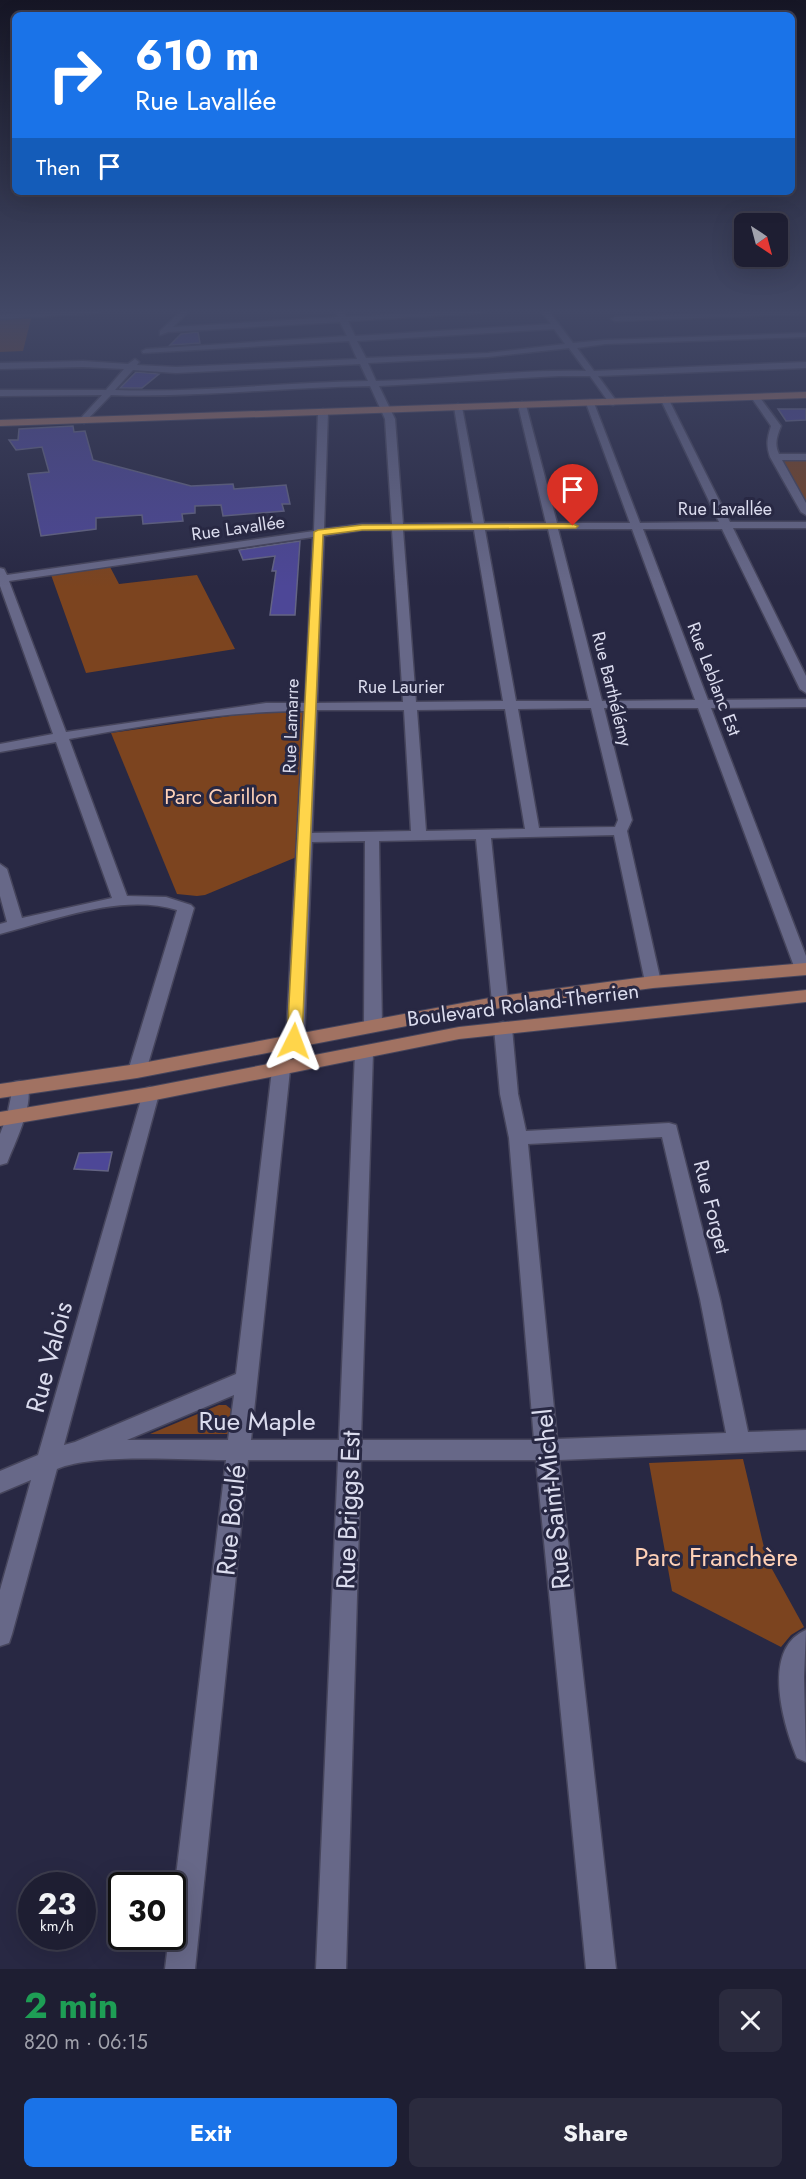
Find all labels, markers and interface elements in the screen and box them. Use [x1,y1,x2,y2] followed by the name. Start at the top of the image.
[135,25,259,86] text: 610 m
[36,36,114,114] icon: right
[135,81,276,120] text: Rue Lavallée
[93,150,126,183] icon: arrive
[36,151,81,183] text: Then
[734,213,788,267] north arrow
[734,213,788,267] map controls
[547,464,598,526] pin
[556,473,589,506] icon: arrive
[678,496,772,522] street label: Rue Lavallée
[190,509,286,547] street label: Rue Lavallée
[680,619,748,740] street label: Rue Leblanc Est
[585,629,639,749] street label: Rue Barthélémy
[358,674,445,700] street label: Rue Laurier
[276,678,306,774] street label: Rue Lamarre
[164,782,278,812] park label: Parc Carillon
[405,976,641,1034] street label: Boulevard Roland-Therrien
[262,1009,326,1073] position arrow
[686,1157,738,1257] street label: Rue Forget
[16,1297,82,1417] street label: Rue Valois
[198,1402,316,1440] street label: Rue Maple
[524,1407,580,1591] street label: Rue Saint-Michel
[326,1429,370,1590] street label: Rue Briggs Est
[206,1463,256,1577] street label: Rue Boulé
[634,1538,798,1576] park label: Parc Franchère
[108,1872,186,1950] speed limit sign: 30
[38,1882,76,1925] text: 23
[40,1915,74,1937] text: km/h
[24,1979,119,2031] text: 2 min
[719,1989,782,2052] button: close
[24,2028,148,2057] text: 820 m · 06:15
[24,2098,397,2167] button: Exit
[409,2098,782,2167] button: Share

